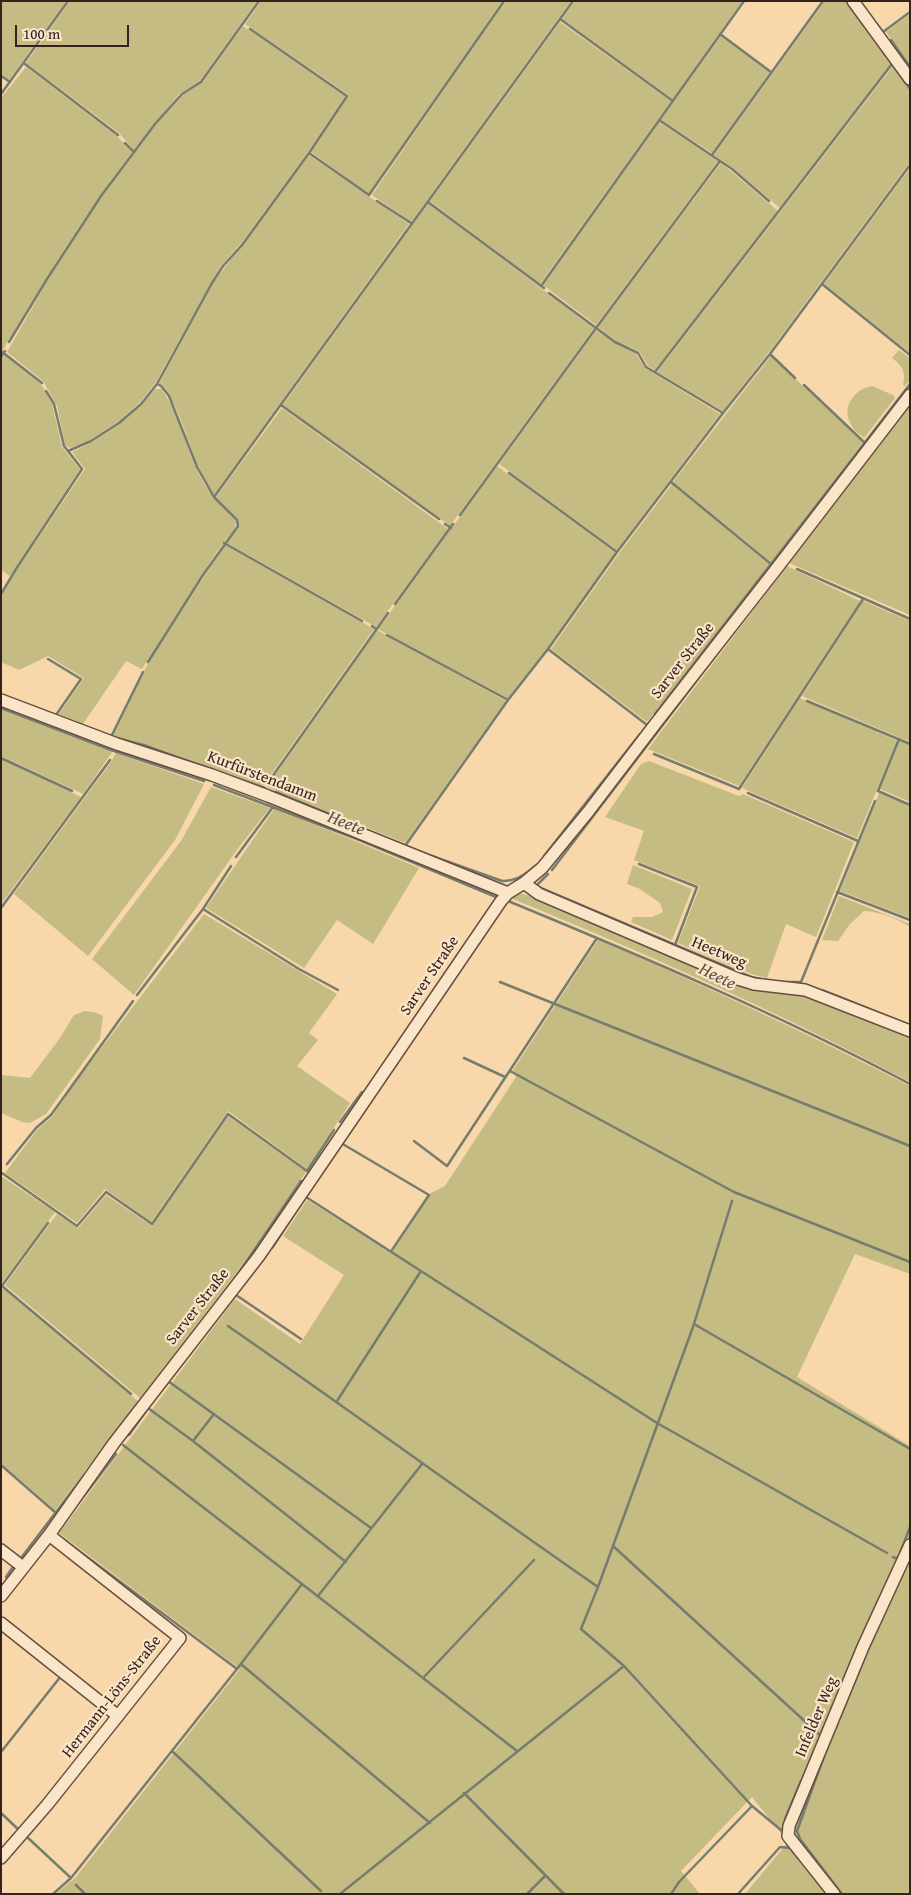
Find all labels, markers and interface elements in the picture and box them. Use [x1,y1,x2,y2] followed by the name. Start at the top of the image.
[18,15,131,47] scale bar
[23,23,60,44] text: 100 m
[647,619,719,703] street label: Sarver Straße
[204,747,320,807] street label: Kurfürstendamm
[324,807,368,841] water label: Heete
[396,933,464,1019] street label: Sarver Straße
[689,933,749,973] street label: Heetweg
[695,959,739,995] water label: Heete
[162,1265,234,1349] street label: Sarver Straße
[58,1632,166,1762] street label: Hermann-Löns-Straße
[791,1674,843,1760] street label: Infelder Weg

